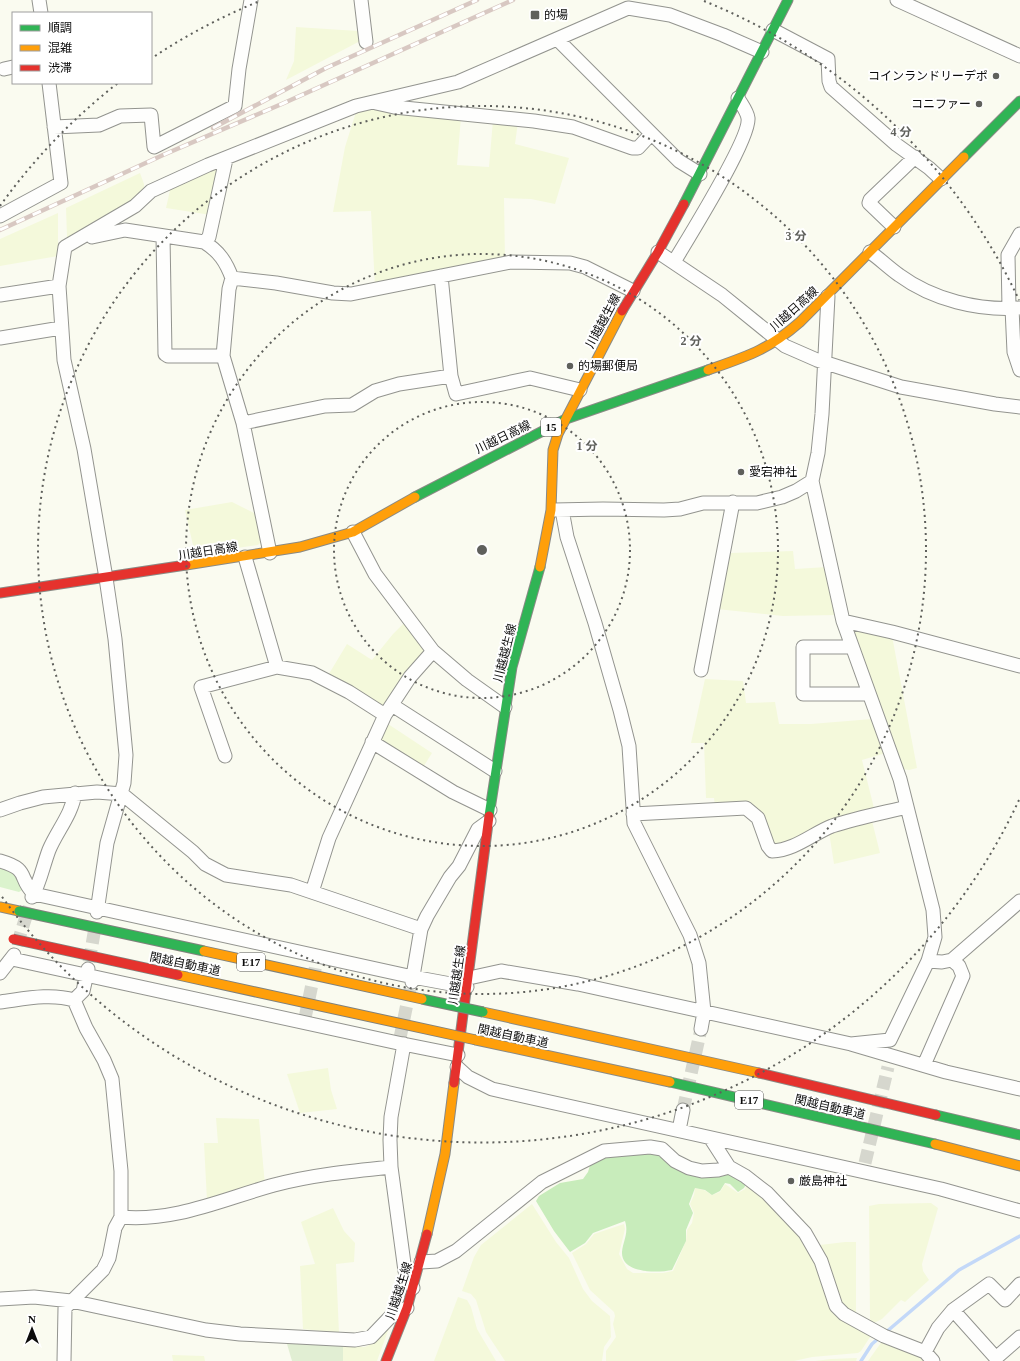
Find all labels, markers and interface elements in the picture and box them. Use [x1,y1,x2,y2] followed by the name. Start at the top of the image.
[544,8,568,22] place label: 的場
[529,9,541,21] marker: 的場
[12,12,152,84] legend
[48,21,72,35] text: 順調
[48,41,72,55] text: 混雑
[48,61,72,75] text: 渋滞
[868,69,988,83] place label: コインランドリーデポ
[991,71,1001,81] marker: コインランドリーデポ
[911,97,971,111] place label: コニファー
[974,99,984,109] marker: コニファー
[890,125,912,139] text: 4 分
[785,229,807,243] text: 3 分
[767,284,821,334] street label: 川越日高線
[583,291,623,351] street label: 川越越生線
[680,334,702,348] text: 2 分
[578,359,638,373] place label: 的場郵便局
[565,361,575,371] marker: 的場郵便局
[473,418,533,456] street label: 川越日高線
[541,418,561,436] road number: 15
[576,439,598,453] text: 1 分
[749,465,797,479] place label: 愛宕神社
[736,467,746,477] marker: 愛宕神社
[177,539,239,563] street label: 川越日高線
[475,543,489,557] centre of rings
[491,622,519,684] street label: 川越越生線
[446,944,468,1006] street label: 川越越生線
[148,950,222,978] street label: 関越自動車道
[237,953,265,971] road number: E17
[476,1022,550,1050] street label: 関越自動車道
[735,1091,763,1109] road number: E17
[793,1092,867,1122] street label: 関越自動車道
[799,1174,847,1188] place label: 厳島神社
[786,1176,796,1186] marker: 厳島神社
[383,1260,415,1322] street label: 川越越生線
[12,1309,52,1349] north arrow
[28,1313,36,1325] text: N

